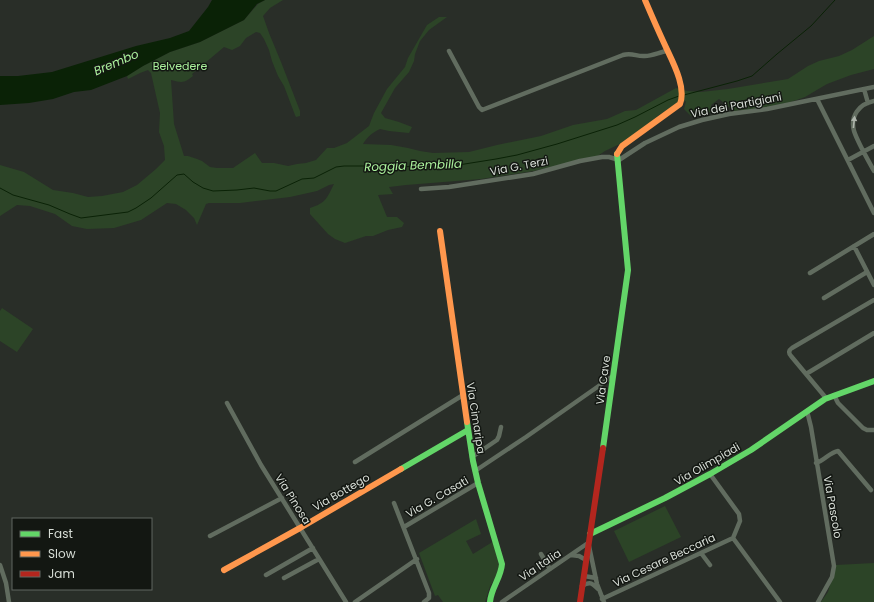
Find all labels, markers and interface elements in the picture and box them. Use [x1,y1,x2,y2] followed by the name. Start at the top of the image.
[91,45,141,79] water label: Brembo
[153,58,207,74] park label: Belvedere
[689,88,783,122] street label: Via dei Partigiani
[851,116,857,128] one-way arrow
[489,152,550,179] street label: Via G. Terzi
[364,155,462,175] water label: Roggia Bembilla
[592,354,614,406] street label: Via Cave
[462,381,490,455] street label: Via Cimaripa
[671,439,743,489] street label: Via Olimpiadi
[309,469,373,515] street label: Via Bottego
[271,471,315,527] street label: Via Pinosa
[403,472,472,521] street label: Via G. Casati
[820,474,846,540] street label: Via Pascolo
[12,518,152,590] legend
[48,525,73,542] text: Fast
[610,529,718,591] street label: Via Cesare Beccaria
[48,545,76,562] text: Slow
[516,545,564,585] street label: Via Italia
[48,565,75,582] text: Jam

